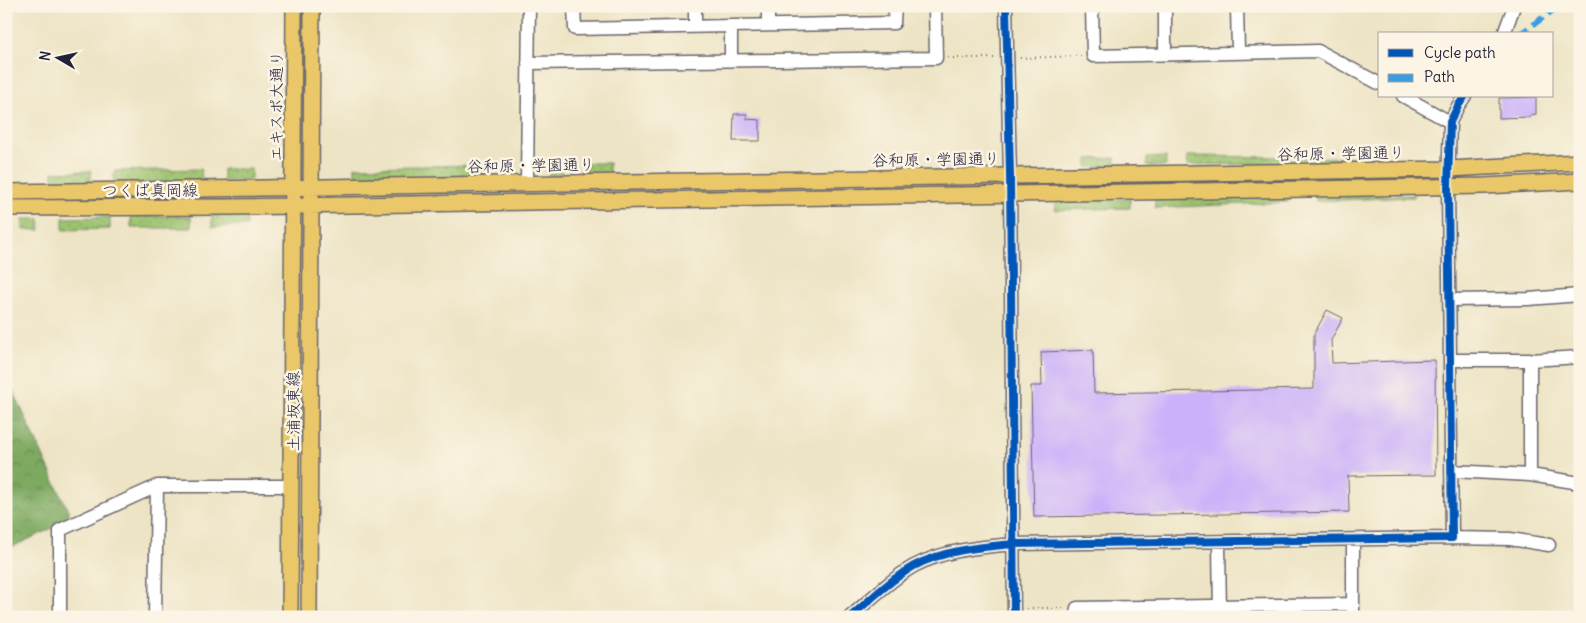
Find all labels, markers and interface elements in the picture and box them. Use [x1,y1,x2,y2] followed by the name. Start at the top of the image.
[32,32,82,82] north arrow
[1378,32,1554,98] legend
[1424,43,1496,62] text: Cycle path
[36,50,55,62] text: N
[266,50,286,162] street label: エキスポ大通り
[1424,67,1455,86] text: Path
[1277,142,1405,164] street label: 谷和原・学園通り
[872,148,1000,170] street label: 谷和原・学園通り
[467,154,595,176] street label: 谷和原・学園通り
[102,180,198,200] street label: つくば真岡線
[283,371,303,451] street label: 土浦坂東線

